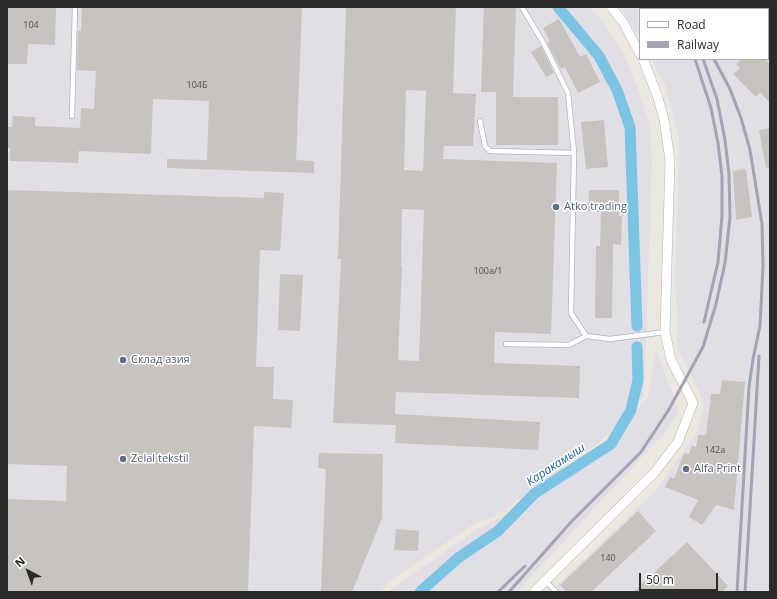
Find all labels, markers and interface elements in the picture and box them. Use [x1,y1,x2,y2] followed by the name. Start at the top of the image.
[639,8,769,60] legend
[677,16,706,33] text: Road
[23,20,39,30] house number: 104
[677,36,719,53] text: Railway
[187,80,207,90] house number: 104Б
[564,200,627,214] place label: Atko trading
[551,202,561,212] marker: Atko trading
[474,266,502,276] house number: 100a/1
[131,353,190,367] place label: Склад азия
[118,355,128,365] marker: Склад азия
[524,441,588,489] water label: Каракамыш
[705,445,725,455] house number: 142a
[131,452,189,466] place label: Zelal tekstil
[118,454,128,464] marker: Zelal tekstil
[694,462,741,476] place label: Alfa Print
[681,464,691,474] marker: Alfa Print
[8,551,48,591] north arrow
[11,553,28,570] text: N
[600,553,616,563] house number: 140
[641,565,720,591] scale bar
[646,571,674,588] text: 50 m

